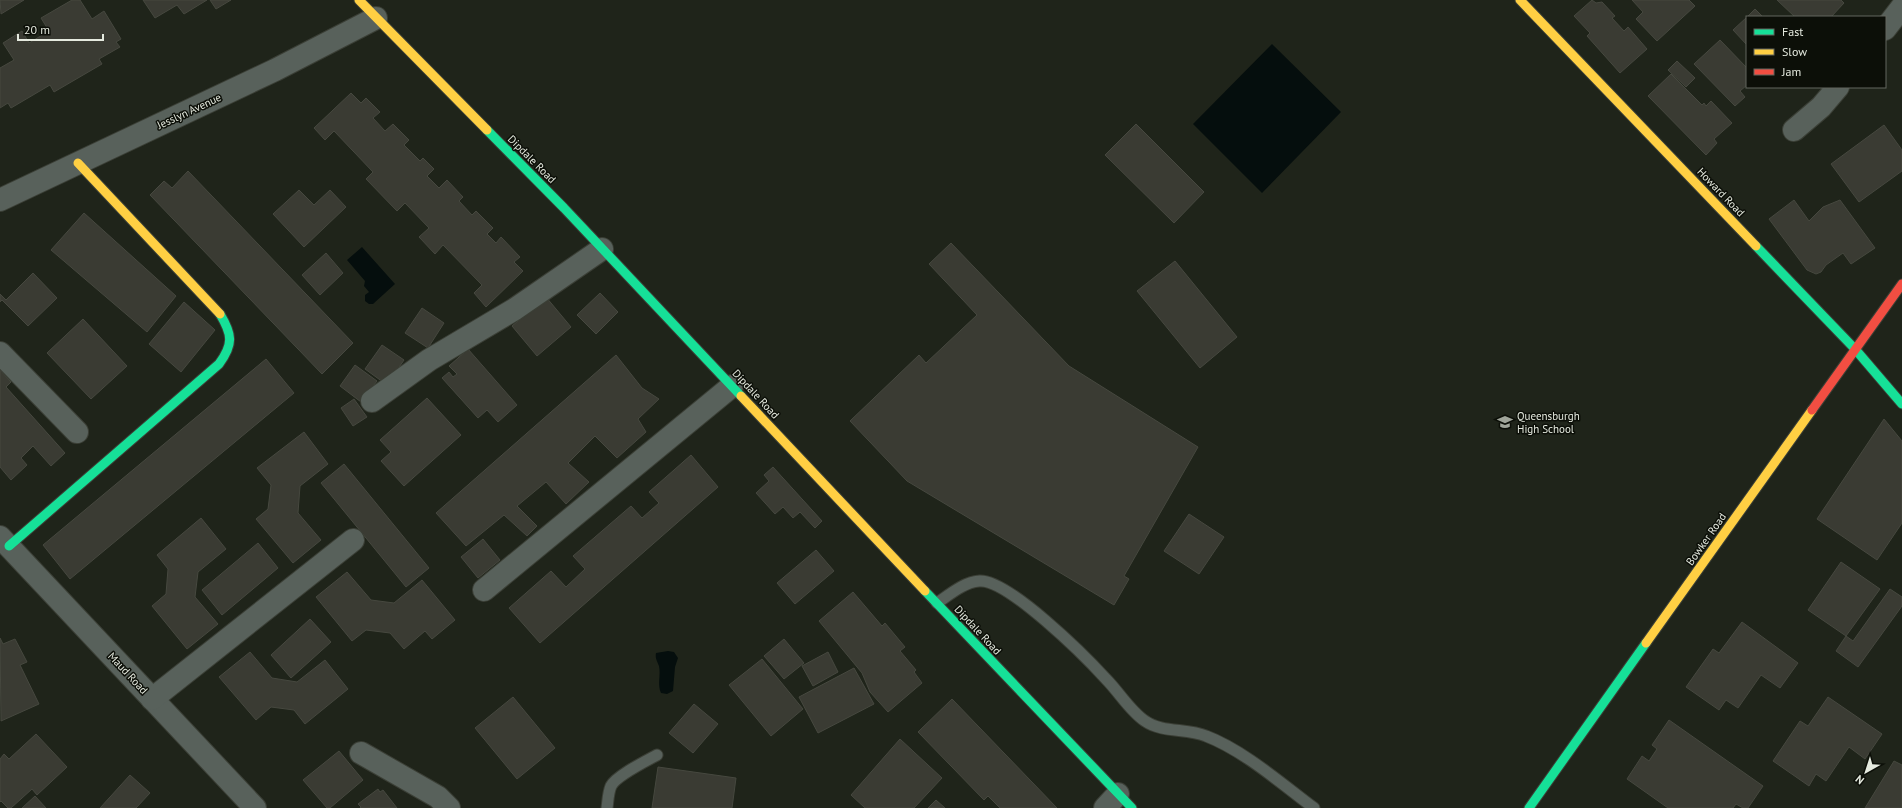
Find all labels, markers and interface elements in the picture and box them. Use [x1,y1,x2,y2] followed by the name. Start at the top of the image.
[18,16,103,42] scale bar
[1746,16,1886,88] legend
[24,22,50,37] text: 20 m
[1782,24,1803,39] text: Fast
[1782,44,1807,59] text: Slow
[1781,64,1801,79] text: Jam
[154,90,224,132] street label: Jesslyn Avenue
[505,132,559,186] street label: Dipdale Road
[1694,165,1748,219] street label: Howard Road
[730,366,782,422] street label: Dipdale Road
[1517,409,1580,436] place label: Queensburgh High School
[1496,413,1514,431] school or university icon: Queensburgh High School
[1683,510,1729,568] street label: Bowker Road
[952,602,1004,658] street label: Dipdale Road
[105,649,151,697] street label: Maud Road
[1846,752,1886,792] north arrow
[1852,772,1867,787] text: N

